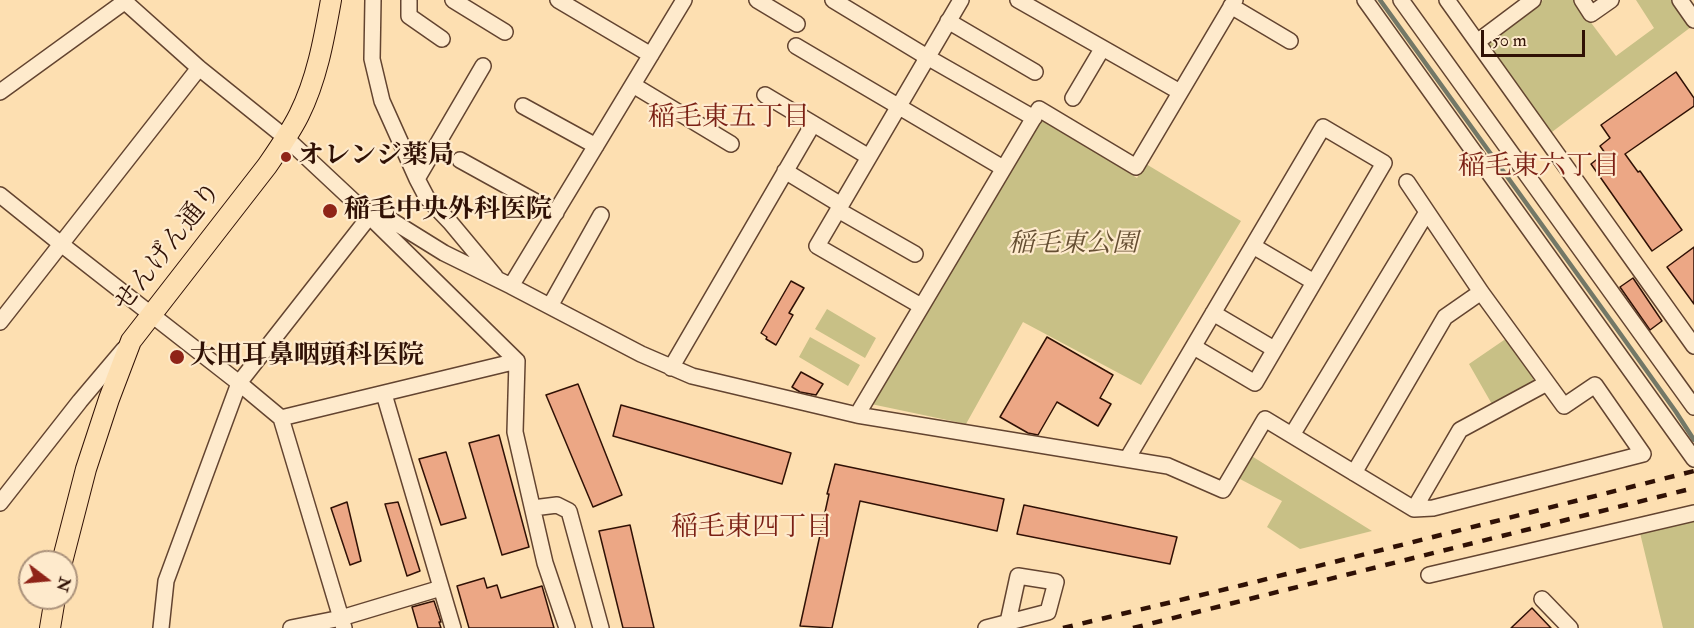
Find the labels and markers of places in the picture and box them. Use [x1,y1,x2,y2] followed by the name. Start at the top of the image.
[298,141,454,173] place label: オレンジ薬局
[279,150,293,164] marker: オレンジ薬局
[344,195,552,227] place label: 稲毛中央外科医院
[321,202,339,220] marker: 稲毛中央外科医院
[190,341,424,373] place label: 大田耳鼻咽頭科医院
[168,348,186,366] marker: 大田耳鼻咽頭科医院

